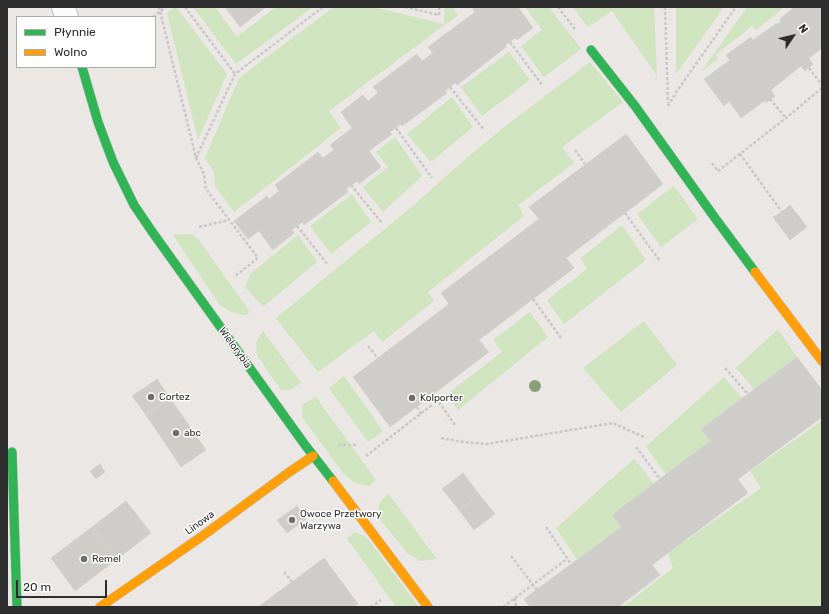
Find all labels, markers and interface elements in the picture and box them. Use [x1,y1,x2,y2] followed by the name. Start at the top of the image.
[16,16,156,68] legend
[773,16,813,56] north arrow
[796,22,811,36] text: N
[54,25,96,39] text: Płynnie
[54,45,87,59] text: Wolno
[216,325,254,371] street label: Wielorybia
[159,391,190,403] place label: Cortez
[146,392,156,402] marker: Cortez
[420,392,463,404] place label: Kolporter
[407,393,417,403] marker: Kolporter
[184,427,201,439] place label: abc
[171,428,181,438] marker: abc
[183,508,217,538] street label: Linowa
[300,508,382,532] place label: Owoce Przetwory Warzywa
[287,515,297,525] marker: Owoce Przetwory Warzywa
[92,553,121,565] place label: Remel
[79,554,89,564] marker: Remel
[18,572,109,598] scale bar
[23,580,51,594] text: 20 m

